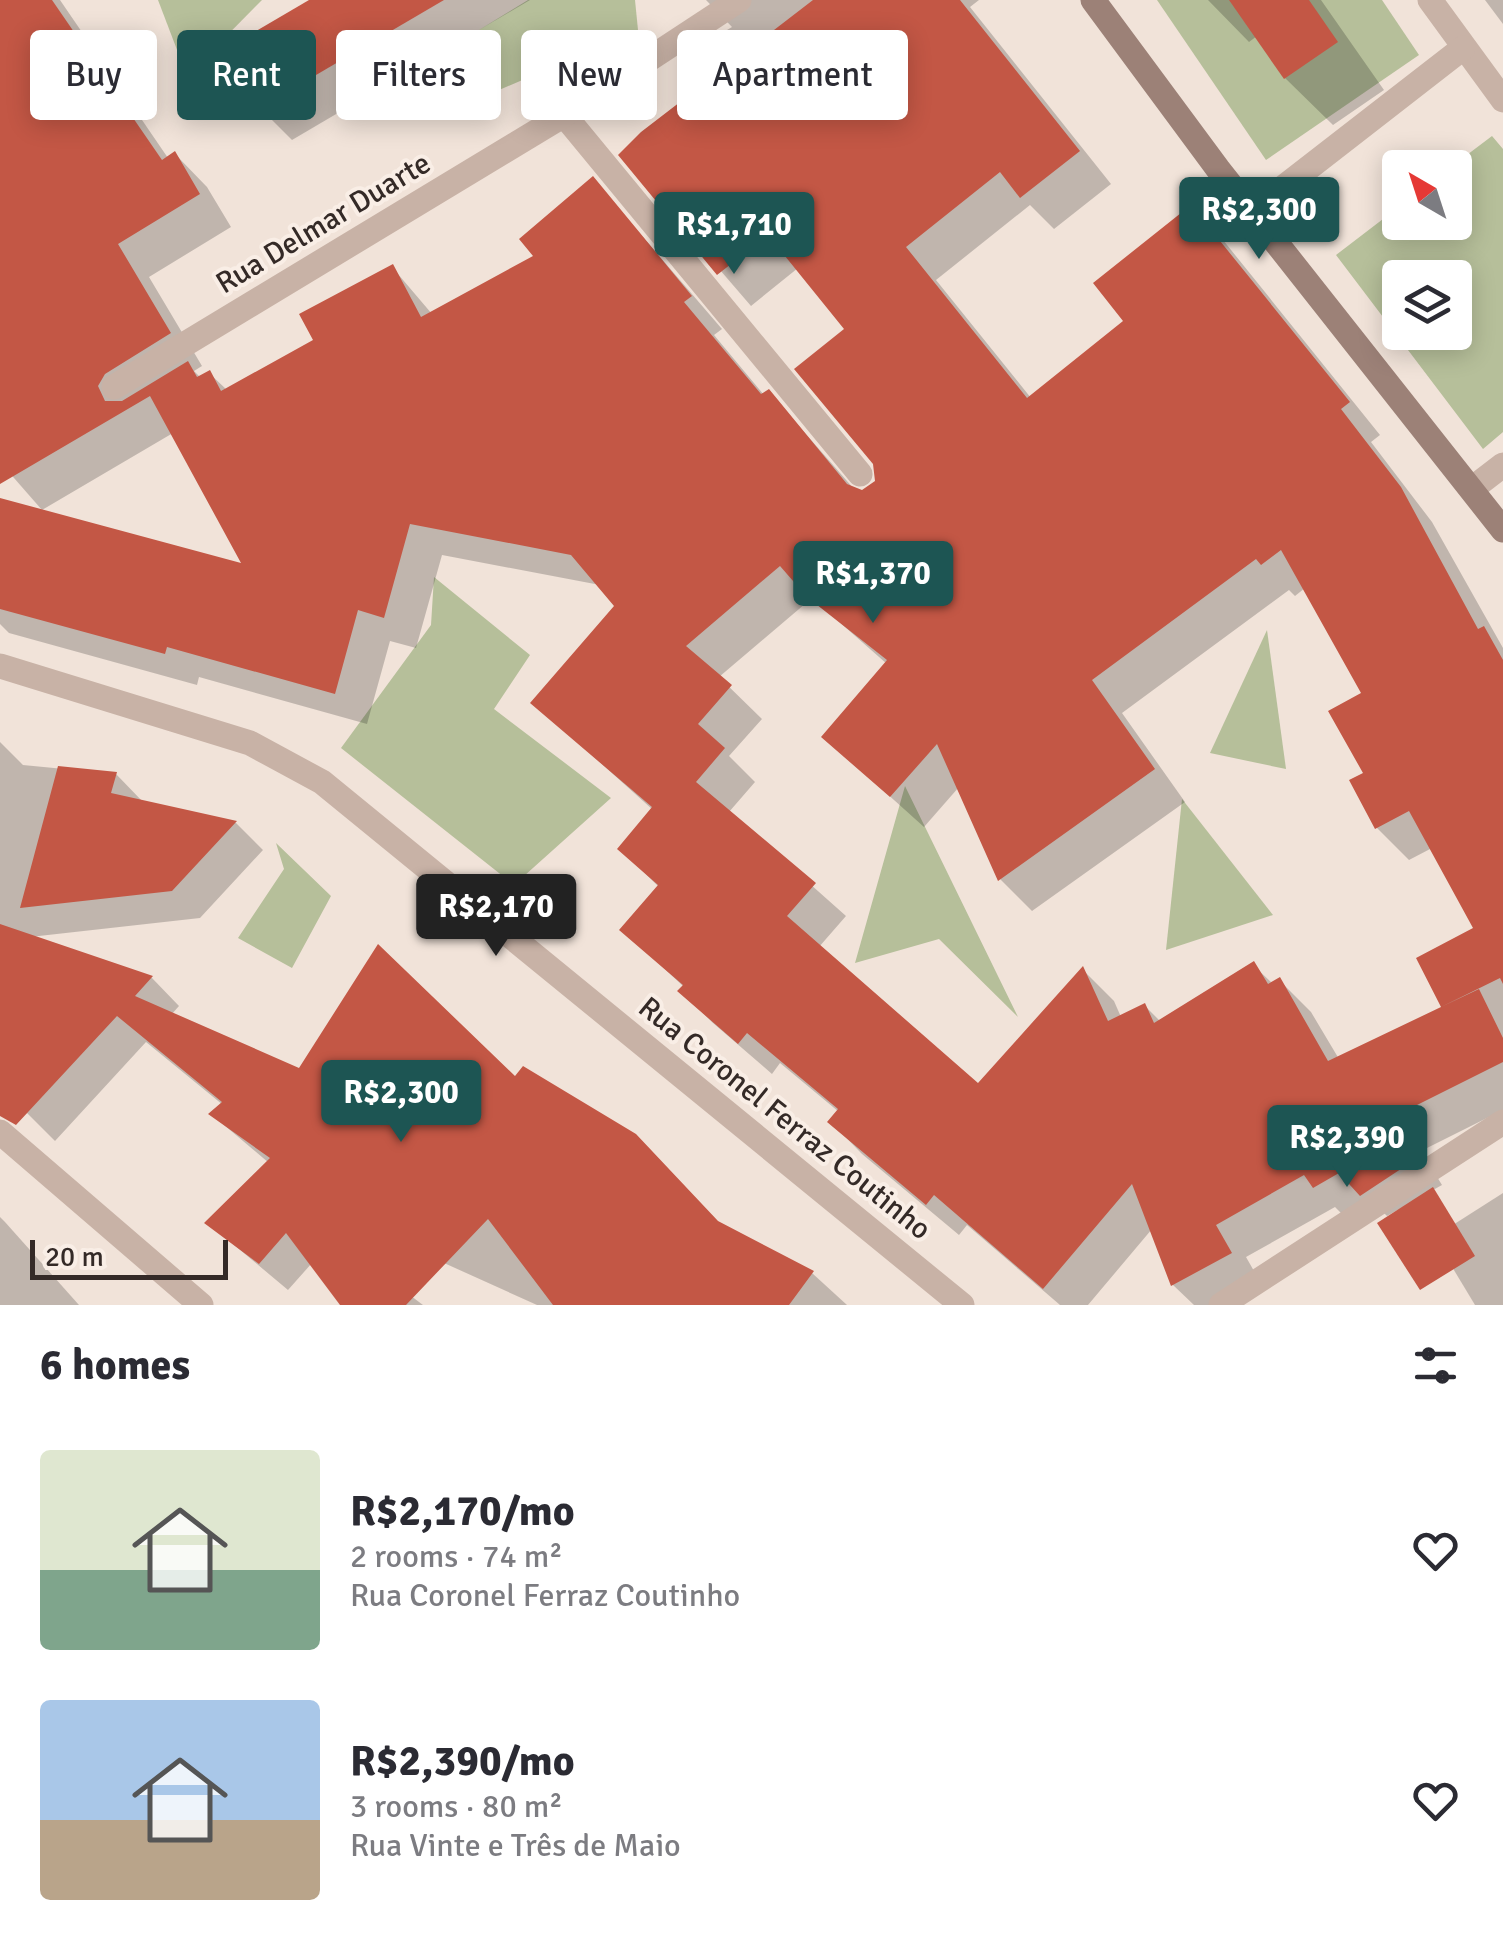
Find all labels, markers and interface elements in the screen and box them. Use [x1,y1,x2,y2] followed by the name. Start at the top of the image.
[30,30,157,120] chip: Buy
[177,30,316,120] chip: Rent
[336,30,501,120] chip: Filters
[521,30,657,120] chip: New
[677,30,908,120] chip: Apartment
[209,145,437,302] street label: Rua Delmar Duarte
[1382,150,1472,240] north arrow
[1382,150,1472,350] map controls
[1167,177,1351,262] pin: R$2,300
[1201,190,1317,229] text: R$2,300
[642,192,826,277] pin: R$1,710
[676,205,792,244] text: R$1,710
[1382,260,1472,350] button: layers
[781,541,965,626] pin: R$1,370
[815,554,931,593] text: R$1,370
[404,874,588,959] pin: R$2,170
[438,887,554,926] text: R$2,170
[631,989,938,1248] street label: Rua Coronel Ferraz Coutinho
[309,1060,493,1145] pin: R$2,300
[343,1073,459,1112] text: R$2,300
[1255,1105,1439,1190] pin: R$2,390
[1289,1118,1405,1157] text: R$2,390
[30,1235,228,1280] scale bar
[45,1240,104,1274] text: 20 m
[1408,1338,1463,1393] icon: filters
[40,1340,190,1391] text: 6 homes
[350,1486,575,1537] text: R$2,170/mo
[120,1490,240,1610] icon: home
[1408,1523,1463,1578] icon: heart
[350,1537,563,1576] text: 2 rooms · 74 m²
[350,1576,740,1615] text: Rua Coronel Ferraz Coutinho
[350,1736,575,1787] text: R$2,390/mo
[120,1740,240,1860] icon: home
[1408,1773,1463,1828] icon: heart
[350,1787,563,1826] text: 3 rooms · 80 m²
[350,1826,681,1865] text: Rua Vinte e Três de Maio

